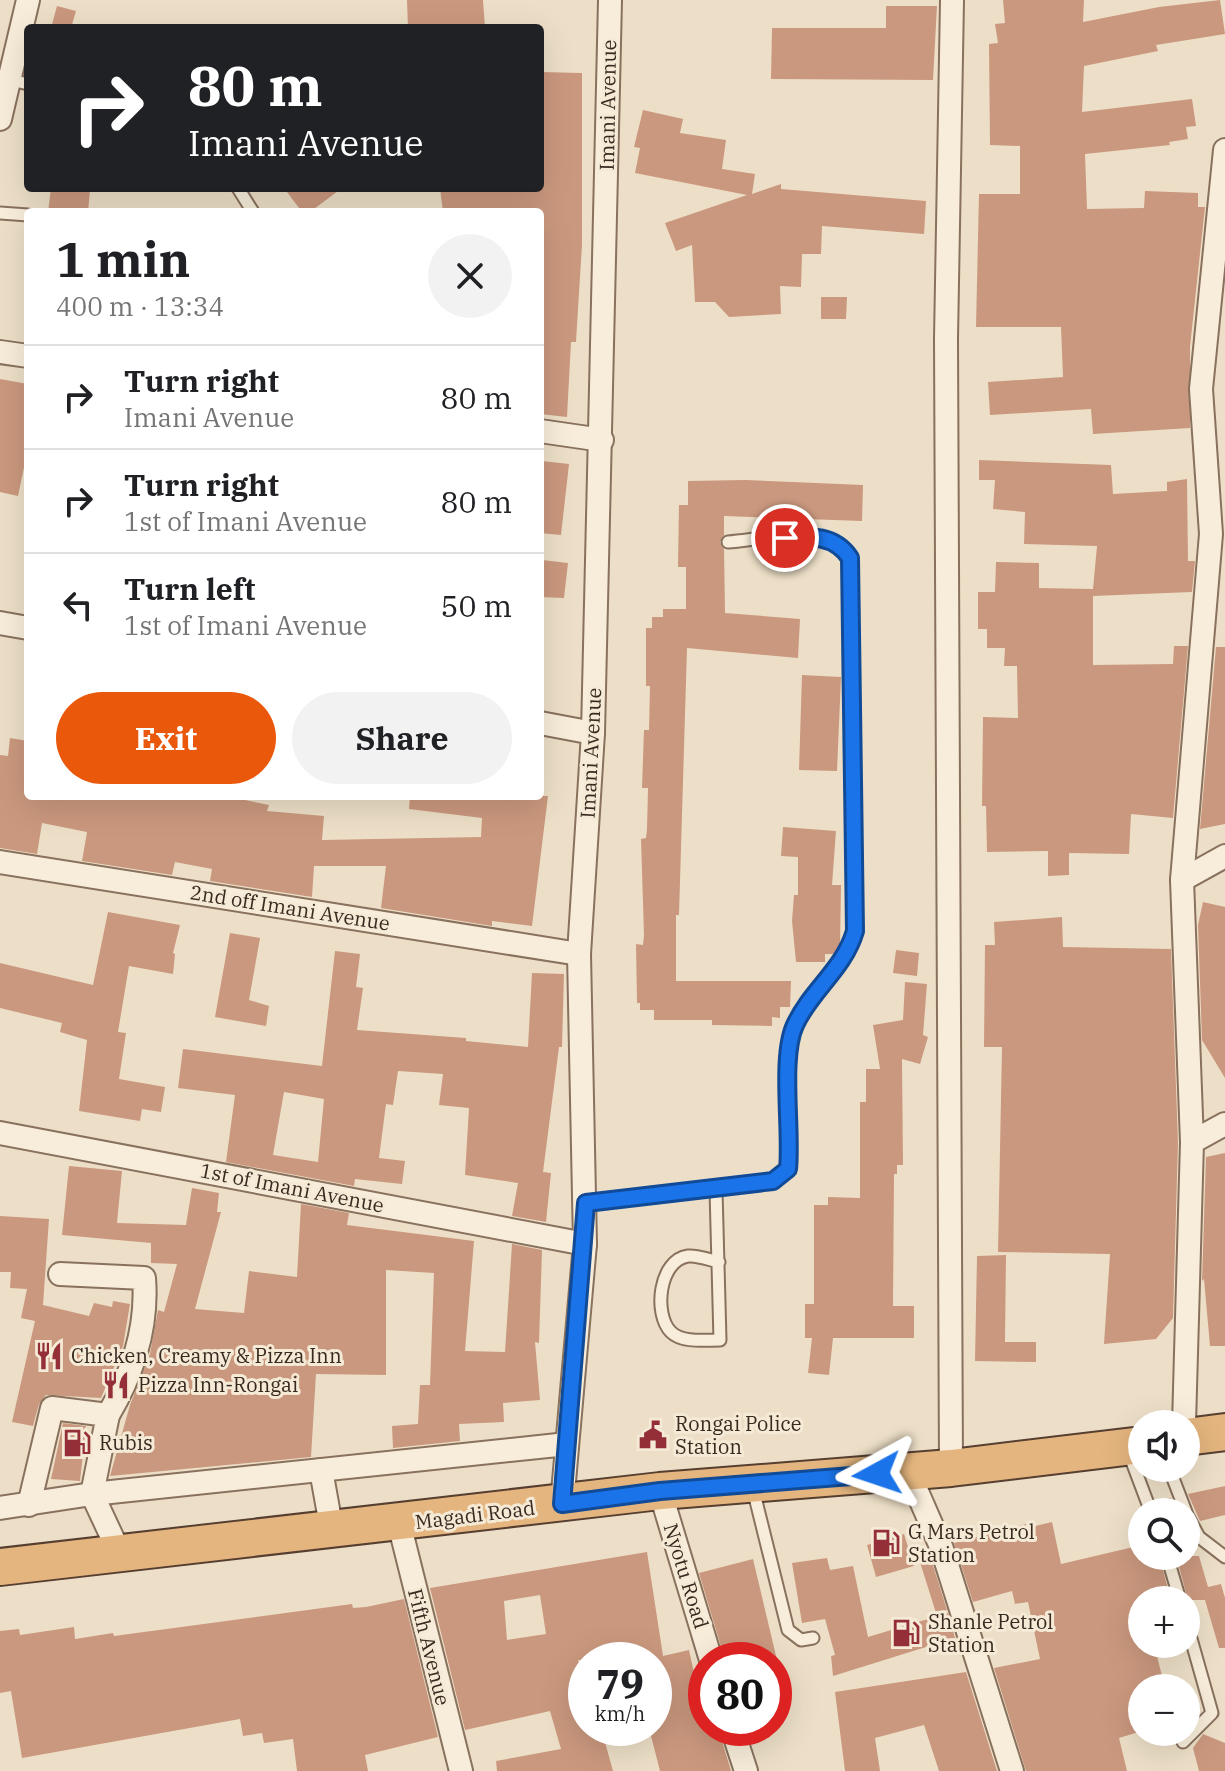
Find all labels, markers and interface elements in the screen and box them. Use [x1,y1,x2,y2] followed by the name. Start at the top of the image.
[593,39,622,171] street label: Imani Avenue
[188,49,323,121] text: 80 m
[56,56,160,160] icon: right
[188,119,424,166] text: Imani Avenue
[56,228,190,290] text: 1 min
[428,234,512,318] button: close
[56,289,224,323] text: 400 m · 13:34
[124,361,279,400] text: Turn right
[56,375,100,419] icon: right
[440,378,512,417] text: 80 m
[124,400,294,434] text: Imani Avenue
[124,465,279,504] text: Turn right
[56,479,100,523] icon: right
[440,482,512,521] text: 80 m
[124,504,367,538] text: 1st of Imani Avenue
[751,504,819,572] pin
[763,516,807,560] icon: arrive
[124,569,256,608] text: Turn left
[56,583,100,627] icon: left
[440,586,512,625] text: 50 m
[124,608,367,642] text: 1st of Imani Avenue
[574,687,607,819] street label: Imani Avenue
[56,692,276,784] button: Exit
[292,692,512,784] button: Share
[188,878,392,937] street label: 2nd off Imani Avenue
[198,1156,386,1219] street label: 1st of Imani Avenue
[34,1341,64,1371] restaurant icon: Chicken, Creamy & Pizza Inn
[71,1342,342,1369] place label: Chicken, Creamy & Pizza Inn
[101,1370,131,1400] restaurant icon: Pizza Inn-Rongai
[138,1371,298,1398] place label: Pizza Inn-Rongai
[675,1410,801,1460] place label: Rongai Police Station
[1128,1410,1200,1746] map controls
[1128,1410,1200,1482] button: sound
[638,1420,668,1450] public building icon: Rongai Police Station
[62,1428,92,1458] fuel station icon: Rubis
[99,1429,153,1456] place label: Rubis
[835,1432,919,1516] position arrow
[413,1494,537,1535] street label: Magadi Road
[1128,1498,1200,1570] button: search
[908,1518,1035,1568] place label: G Mars Petrol Station
[658,1520,715,1632] street label: Nyotu Road
[871,1528,901,1558] fuel station icon: G Mars Petrol Station
[402,1586,457,1708] street label: Fifth Avenue
[1128,1586,1200,1658] button: +
[928,1608,1053,1658] place label: Shanle Petrol Station
[891,1618,921,1648] fuel station icon: Shanle Petrol Station
[688,1642,792,1746] speed limit sign: 80
[596,1658,644,1710] text: 79
[1128,1674,1200,1746] button: −
[595,1700,645,1727] text: km/h

